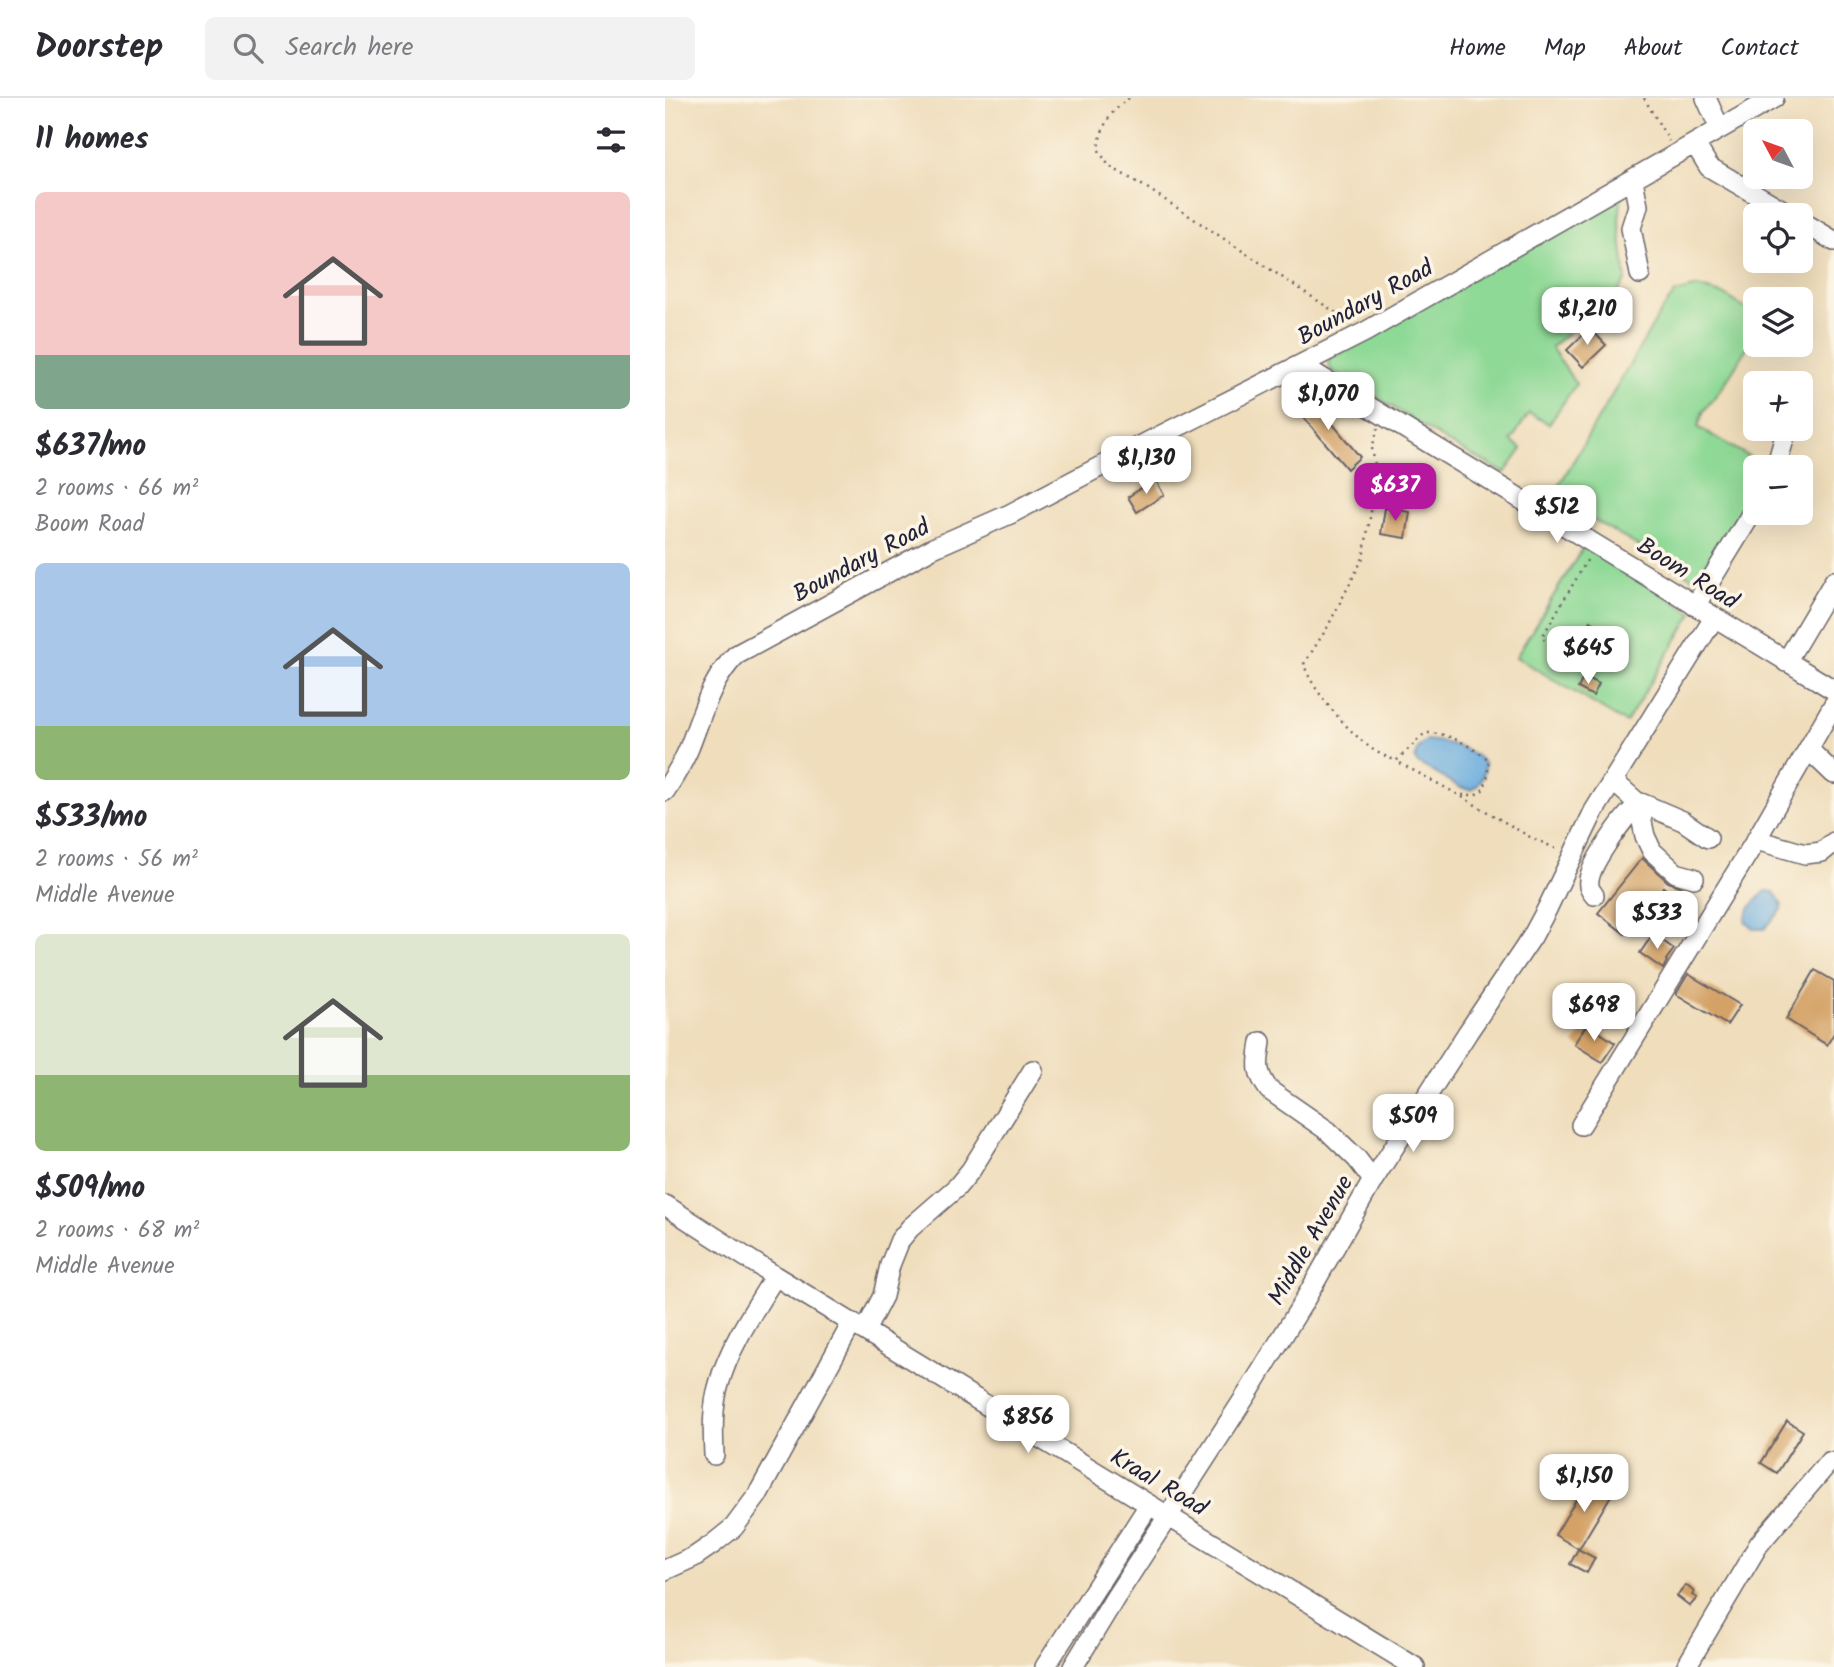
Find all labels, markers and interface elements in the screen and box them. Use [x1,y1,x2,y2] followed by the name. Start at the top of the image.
[205,17,695,80] search box
[35,22,163,75] text: Doorstep
[285,27,413,69] text: Search here
[229,29,267,67] icon: search
[1449,29,1506,68] text: Home
[1544,29,1586,68] text: Map
[1624,29,1682,68] text: About
[1720,29,1799,68] text: Contact
[35,116,148,164] text: 11 homes
[1743,119,1813,189] north arrow
[1743,119,1813,525] map controls
[592,121,630,159] icon: filters
[1743,203,1813,273] button: locate
[270,238,396,364] icon: home
[1290,249,1442,357] street label: Boundary Road
[1743,287,1813,357] button: layers
[1530,288,1644,347] pin: $1,210
[1558,292,1616,328] text: $1,210
[1743,371,1813,441] button: +
[1271,372,1385,432] pin: $1,070
[1297,377,1359,413] text: $1,070
[35,423,146,471] text: $637/mo
[1089,436,1203,496] pin: $1,130
[1117,441,1175,477] text: $1,130
[1743,455,1813,525] button: −
[1354,464,1436,523] pin: $637
[1370,468,1420,504] text: $637
[35,471,198,507] text: 2 rooms · 66 m²
[1516,486,1598,545] pin: $512
[1534,490,1580,526] text: $512
[35,507,144,543] text: Boom Road
[786,508,938,614] street label: Boundary Road
[1629,528,1747,622] street label: Boom Road
[270,609,396,735] icon: home
[1547,626,1629,686] pin: $645
[1563,631,1613,667] text: $645
[35,794,147,842] text: $533/mo
[35,842,198,878] text: 2 rooms · 56 m²
[35,878,175,914] text: Middle Avenue
[1616,892,1698,951] pin: $533
[1632,896,1682,932] text: $533
[270,980,396,1106] icon: home
[1553,984,1635,1043] pin: $698
[1568,988,1620,1024] text: $698
[1372,1094,1454,1154] pin: $509
[1389,1099,1437,1135] text: $509
[35,1165,145,1213] text: $509/mo
[1258,1168,1365,1314] street label: Middle Avenue
[35,1213,199,1249] text: 2 rooms · 68 m²
[35,1249,175,1285] text: Middle Avenue
[987,1396,1069,1455] pin: $856
[1002,1400,1054,1436] text: $856
[1102,1439,1216,1528] street label: Kraal Road
[1527,1454,1641,1514] pin: $1,150
[1556,1459,1612,1495] text: $1,150

